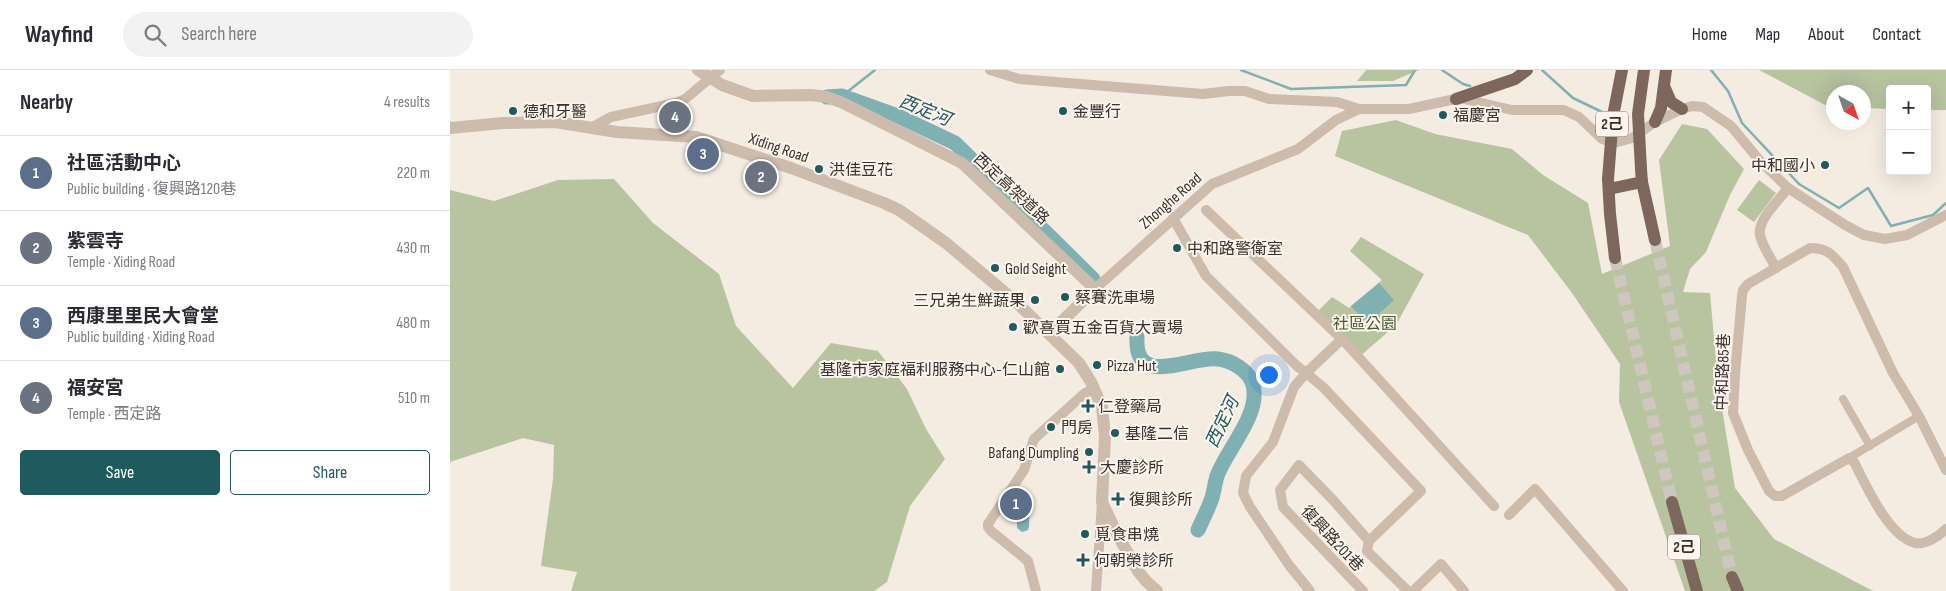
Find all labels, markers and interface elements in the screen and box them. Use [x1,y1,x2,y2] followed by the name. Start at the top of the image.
[123,12,473,57] search box
[25,20,93,49] text: Wayfind
[141,21,169,49] icon: search
[181,23,257,46] text: Search here
[1692,24,1727,45] text: Home
[1755,24,1780,45] text: Map
[1808,24,1844,45] text: About
[1872,24,1921,45] text: Contact
[1826,85,1871,130] north arrow
[1886,85,1931,175] map controls
[1886,85,1931,130] button: +
[20,90,73,115] text: Nearby
[896,91,957,131] water label: 西定河
[384,93,430,112] text: 4 results
[659,98,691,136] pin: 4
[523,103,587,122] place label: 德和牙醫
[1073,103,1121,122] place label: 金豐行
[507,105,519,117] marker: 德和牙醫
[1057,105,1069,117] marker: 金豐行
[1453,106,1501,126] place label: 福慶宮
[1437,109,1449,121] marker: 福慶宮
[1596,112,1628,136] road number: 2己
[745,129,811,167] street label: Xiding Road
[1886,130,1931,175] button: −
[687,135,719,173] pin: 3
[969,149,1053,229] street label: 西定高架道路
[67,152,181,175] text: 社區活動中心
[1751,157,1815,176] place label: 中和國小
[745,158,777,196] pin: 2
[1819,159,1831,171] marker: 中和國小
[829,161,893,180] place label: 洪佳豆花
[813,163,825,175] marker: 洪佳豆花
[33,164,39,183] text: 1
[397,164,430,183] text: 220 m
[1136,169,1206,233] street label: Zhonghe Road
[67,180,236,199] text: Public building · 復興路120巷
[67,230,124,253] text: 紫雲寺
[32,239,40,258] text: 2
[397,239,430,258] text: 430 m
[1187,240,1283,259] place label: 中和路警衛室
[1171,242,1183,254] marker: 中和路警衛室
[67,253,175,272] text: Temple · Xiding Road
[1005,260,1066,279] place label: Gold Seight
[989,262,1001,274] marker: Gold Seight
[1075,288,1155,308] place label: 蔡賽洗車場
[1059,291,1071,303] marker: 蔡賽洗車場
[913,292,1025,311] place label: 三兄弟生鮮蔬果
[1029,294,1041,306] marker: 三兄弟生鮮蔬果
[67,305,219,328] text: 西康里里民大會堂
[32,314,40,333] text: 3
[396,314,430,333] text: 480 m
[1333,315,1397,334] park label: 社區公園
[1023,319,1183,338] place label: 歡喜買五金百貨大賣場
[1007,321,1019,333] marker: 歡喜買五金百貨大賣場
[67,328,215,347] text: Public building · Xiding Road
[1713,333,1734,411] street label: 中和路85巷
[1107,357,1157,376] place label: Pizza Hut
[1091,359,1103,371] marker: Pizza Hut
[820,361,1050,380] place label: 基隆市家庭福利服務中心-仁山館
[1256,362,1282,388] your location
[1054,363,1066,375] marker: 基隆市家庭福利服務中心-仁山館
[67,377,124,400] text: 福安宮
[32,389,40,408] text: 4
[398,389,430,408] text: 510 m
[1202,391,1245,451] water label: 西定河
[1098,398,1162,417] place label: 仁登藥局
[1082,400,1094,412] marker: 仁登藥局
[67,405,161,424] text: Temple · 西定路
[1061,419,1093,438] place label: 門房
[1045,421,1057,433] marker: 門房
[1125,425,1189,444] place label: 基隆二信
[1109,427,1121,439] marker: 基隆二信
[988,444,1079,463] place label: Bafang Dumpling
[1083,446,1095,458] marker: Bafang Dumpling
[20,450,220,495] button: Save
[230,450,430,495] button: Share
[1100,458,1164,478] place label: 大慶診所
[1082,460,1096,474] marker: 大慶診所
[1000,485,1032,523] pin: 1
[1129,491,1193,510] place label: 復興診所
[1111,492,1125,506] marker: 復興診所
[1297,502,1367,576] street label: 復興路201巷
[1095,526,1159,545] place label: 覓食串燒
[1079,528,1091,540] marker: 覓食串燒
[1668,534,1700,560] road number: 2己
[1094,552,1174,571] place label: 何朝榮診所
[1076,553,1090,567] marker: 何朝榮診所

